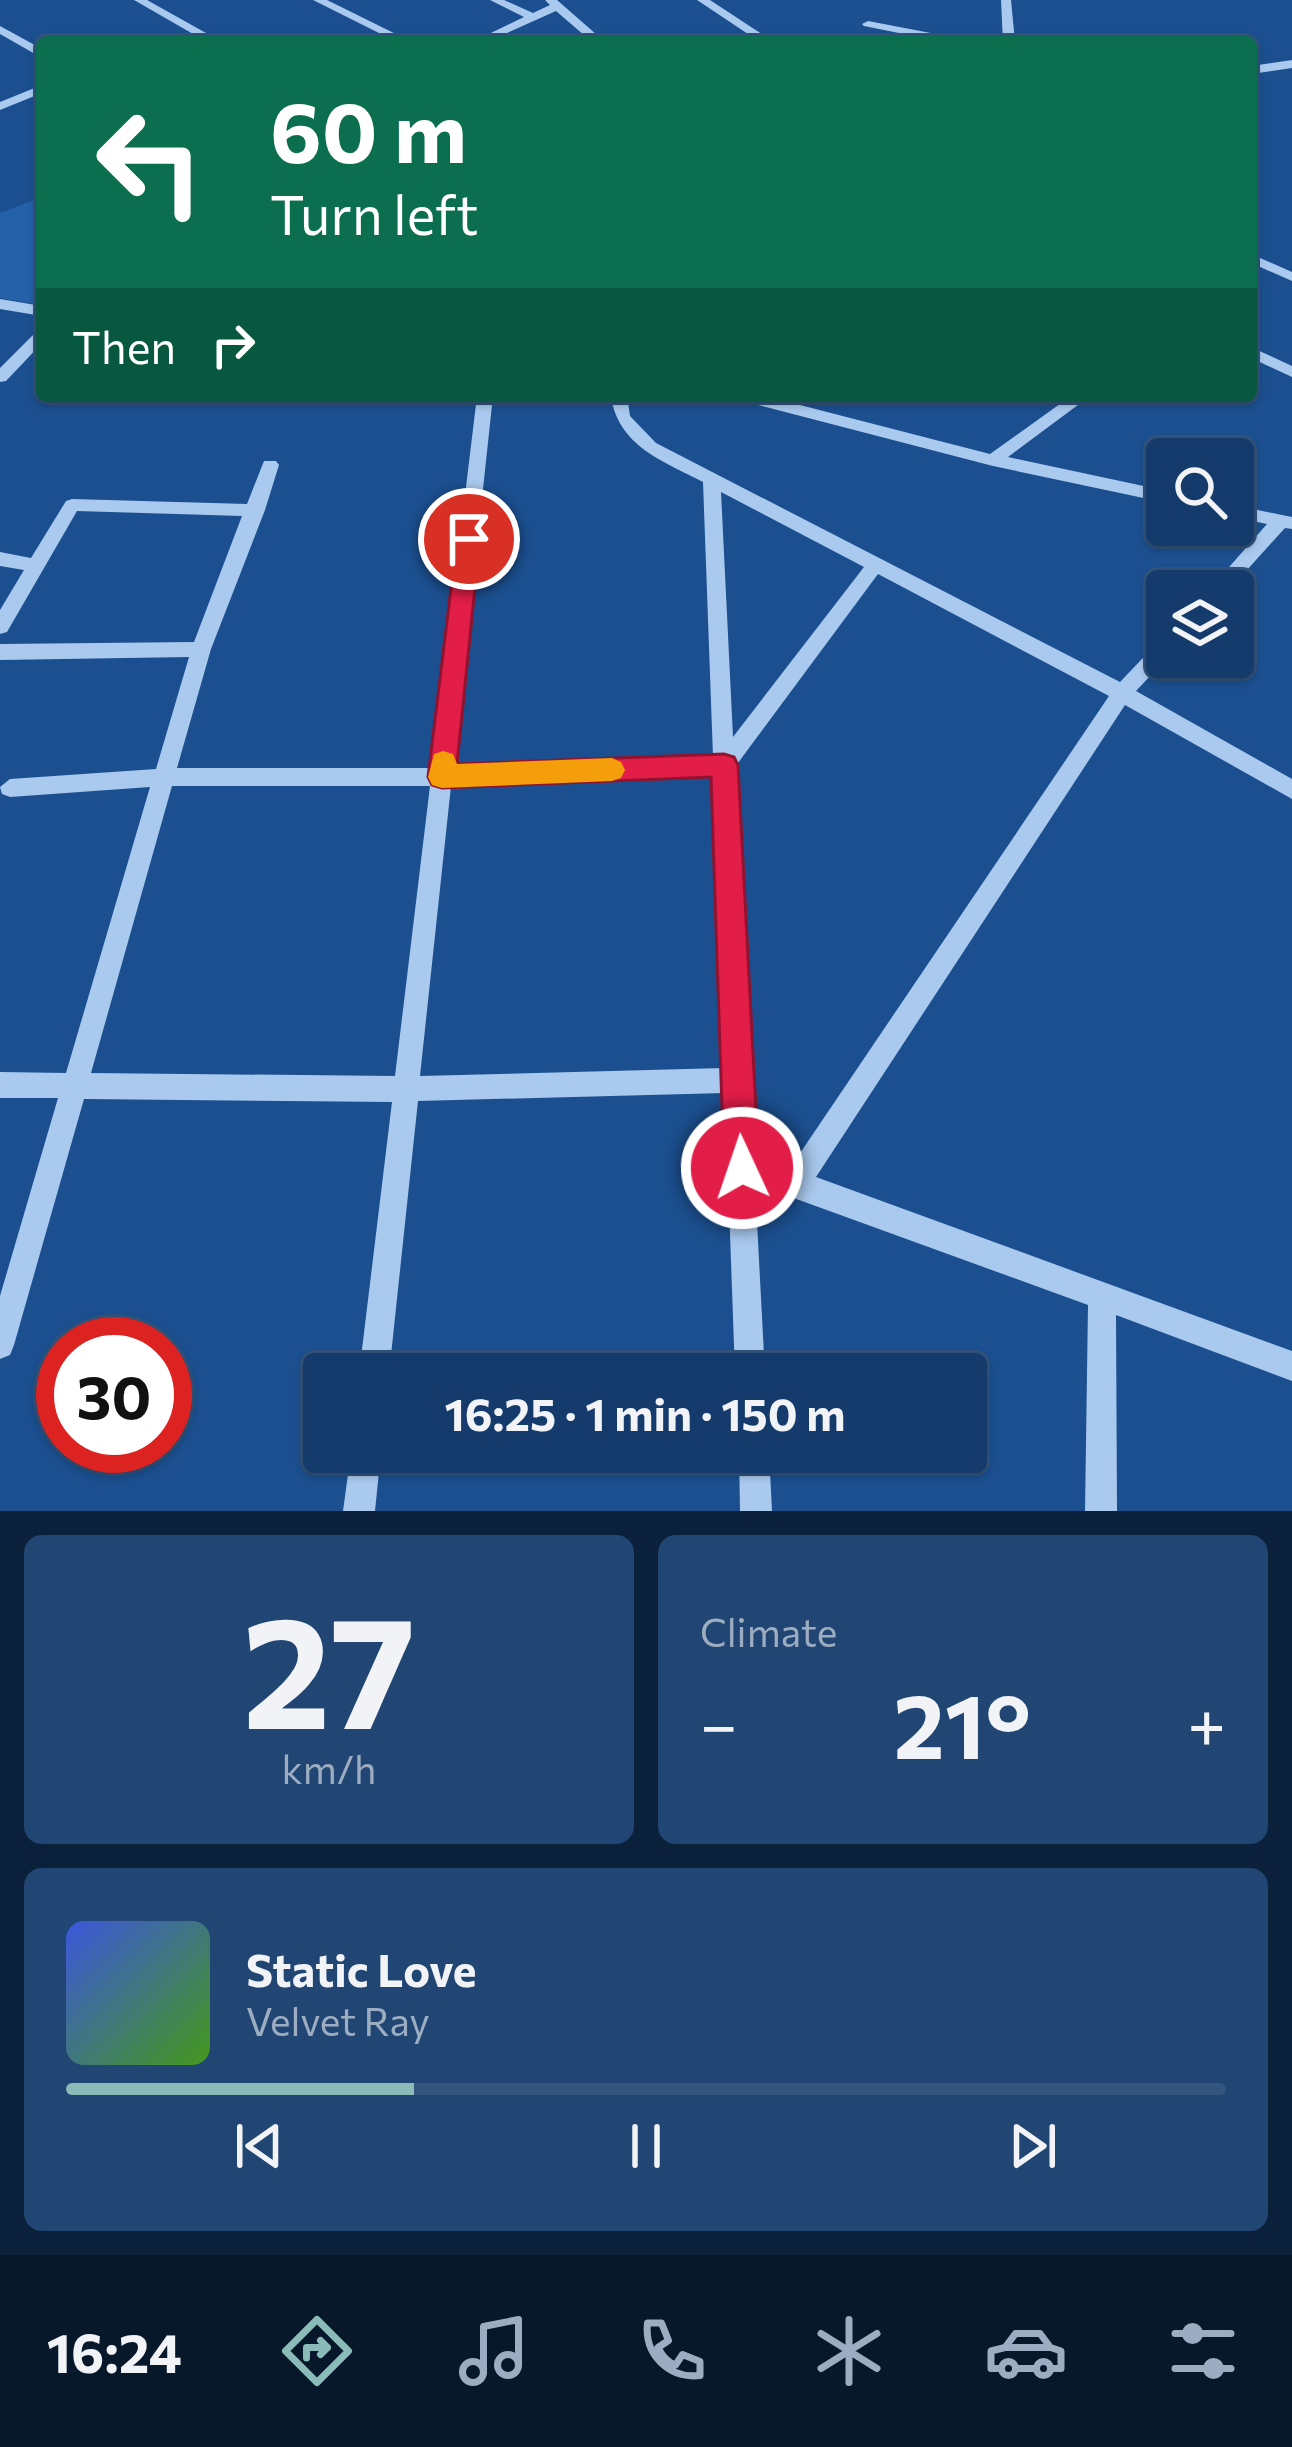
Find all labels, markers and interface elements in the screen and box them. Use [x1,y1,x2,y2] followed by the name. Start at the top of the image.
[270,78,467,180] text: 60 m
[72,84,228,240] icon: left
[270,180,478,246] text: Turn left
[200,312,266,378] icon: right
[72,318,176,373] text: Then
[1146,438,1254,678] map controls
[1146,438,1254,546] button: search
[418,488,520,590] pin
[436,506,502,572] icon: arrive
[1146,570,1254,678] button: layers
[679,1105,805,1231] position arrow
[36,1317,192,1473] speed limit sign: 30
[444,1385,846,1440] text: 16:25 · 1 min · 150 m
[242,1570,416,1761] text: 27
[700,1607,837,1655] text: Climate
[893,1667,1031,1778] text: 21°
[700,1682,738,1763] text: −
[1187,1682,1226,1763] text: +
[282,1744,376,1792] text: km/h
[246,1941,476,1996] text: Static Love
[246,1996,430,2044] text: Velvet Ray
[226,2113,292,2179] icon: previous
[613,2113,679,2179] icon: pause
[1000,2113,1066,2179] icon: next
[275,2309,359,2393] icon: directions
[452,2309,536,2393] icon: music
[630,2309,714,2393] icon: phone
[807,2309,891,2393] icon: climate
[984,2309,1068,2393] icon: car
[1161,2309,1245,2393] icon: filters
[47,2318,182,2384] text: 16:24

